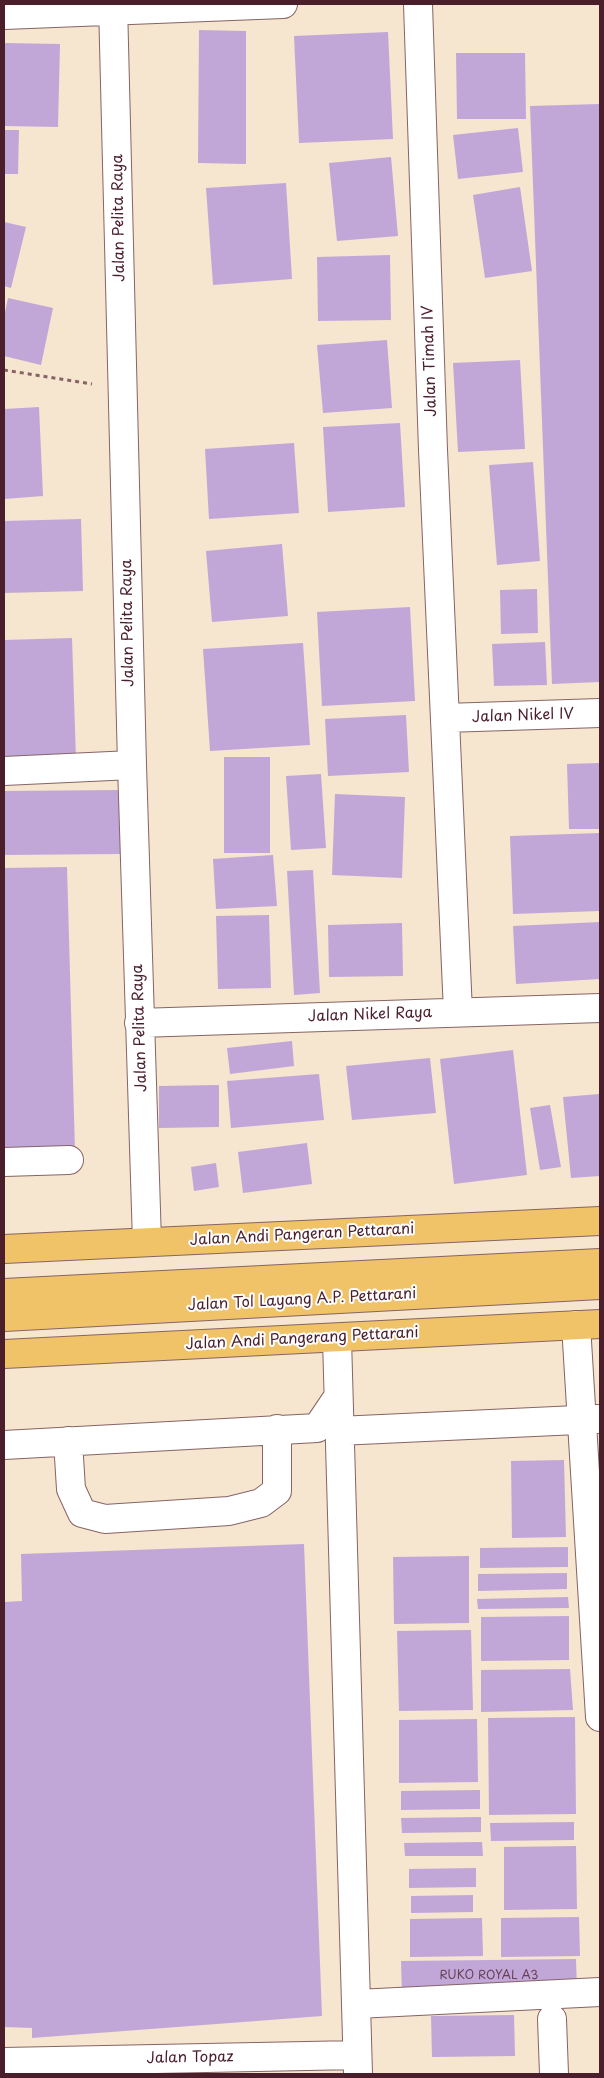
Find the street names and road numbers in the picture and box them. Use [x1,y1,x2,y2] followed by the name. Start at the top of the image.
[109,154,129,282] street label: Jalan Pelita Raya
[419,305,441,417] street label: Jalan Timah IV
[118,559,138,687] street label: Jalan Pelita Raya
[472,705,574,727] street label: Jalan Nikel IV
[129,964,151,1092] street label: Jalan Pelita Raya
[308,1004,432,1026] street label: Jalan Nikel Raya
[189,1220,415,1250] street label: Jalan Andi Pangeran Pettarani
[187,1285,417,1315] street label: Jalan Tol Layang A.P. Pettarani
[185,1324,419,1354] street label: Jalan Andi Pangerang Pettarani
[146,2048,234,2068] street label: Jalan Topaz

